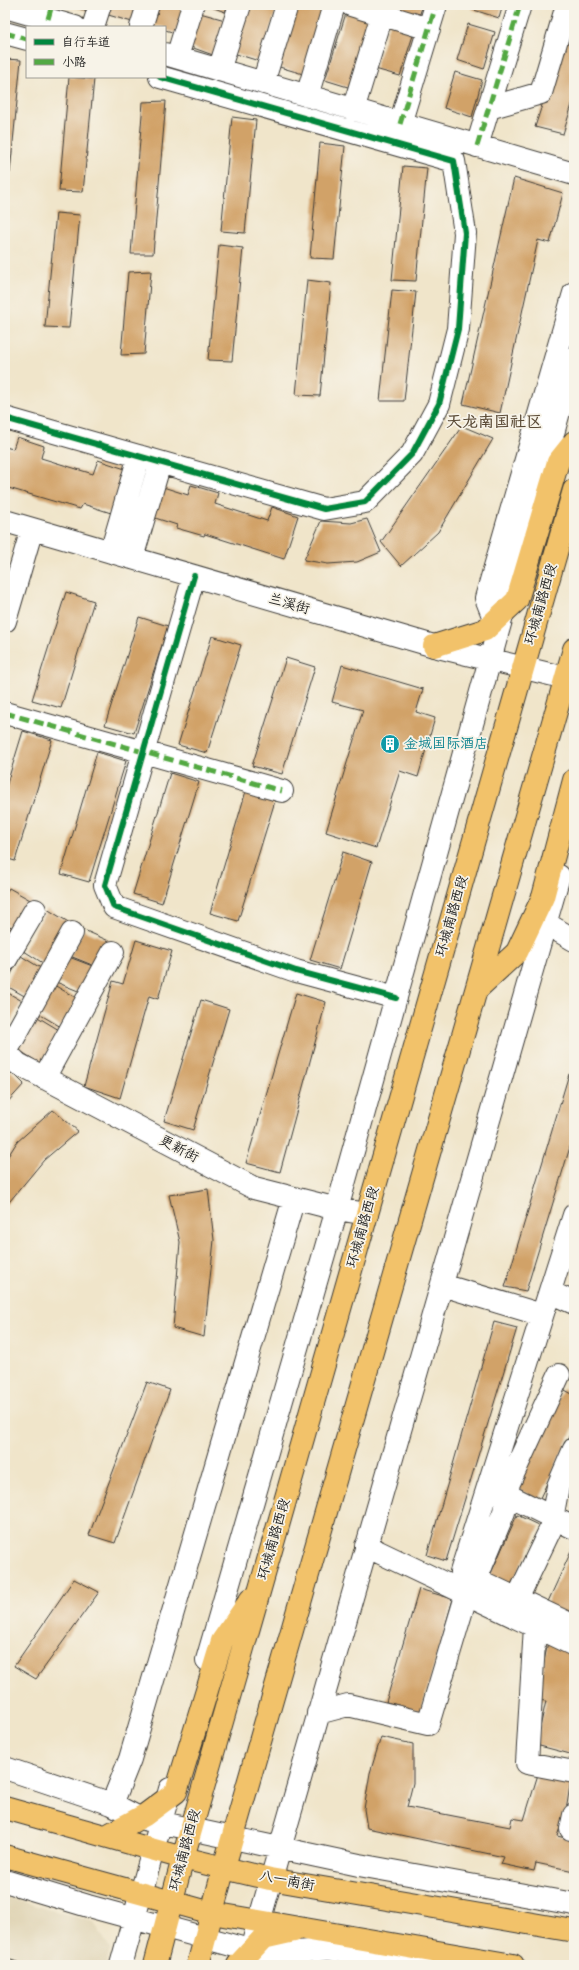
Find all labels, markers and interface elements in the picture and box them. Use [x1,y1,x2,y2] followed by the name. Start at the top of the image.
[26,26,166,78] legend
[62,34,110,51] text: 自行车道
[62,54,86,71] text: 小路
[446,411,542,433] district label: 天龙南国社区
[520,561,562,647] street label: 环城南路西段
[266,589,312,619] street label: 兰溪街
[379,733,401,755] building icon: 金城国际酒店
[404,734,488,754] place label: 金城国际酒店
[431,873,473,959] street label: 环城南路西段
[156,1130,202,1168] street label: 更新街
[342,1184,384,1270] street label: 环城南路西段
[253,1496,295,1582] street label: 环城南路西段
[164,1807,206,1893] street label: 环城南路西段
[258,1866,316,1896] street label: 八一南街

